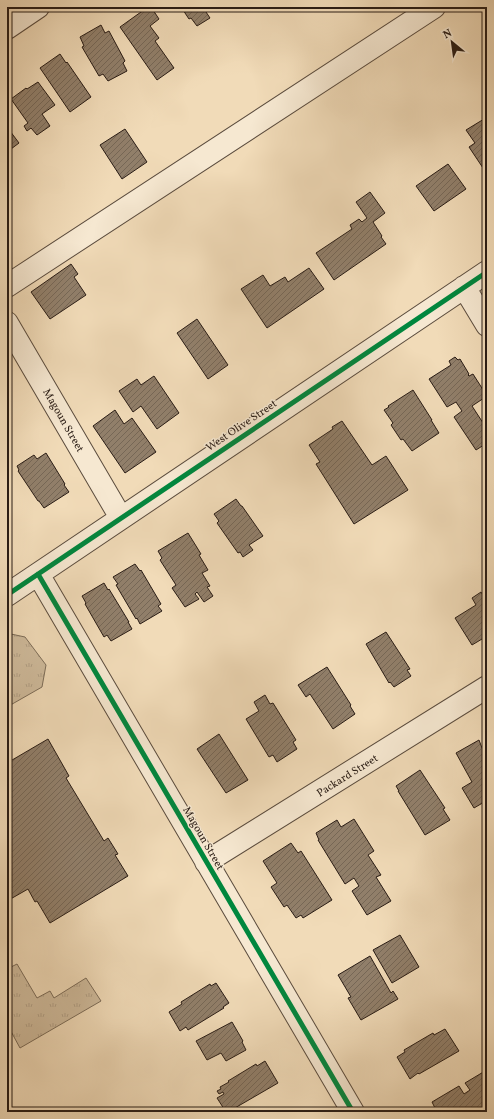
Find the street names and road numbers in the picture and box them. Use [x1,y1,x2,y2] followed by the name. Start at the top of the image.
[38,386,87,455] street label: Magoun Street
[203,397,280,456] street label: West Olive Street
[314,751,381,801] street label: Packard Street
[178,804,227,873] street label: Magoun Street

